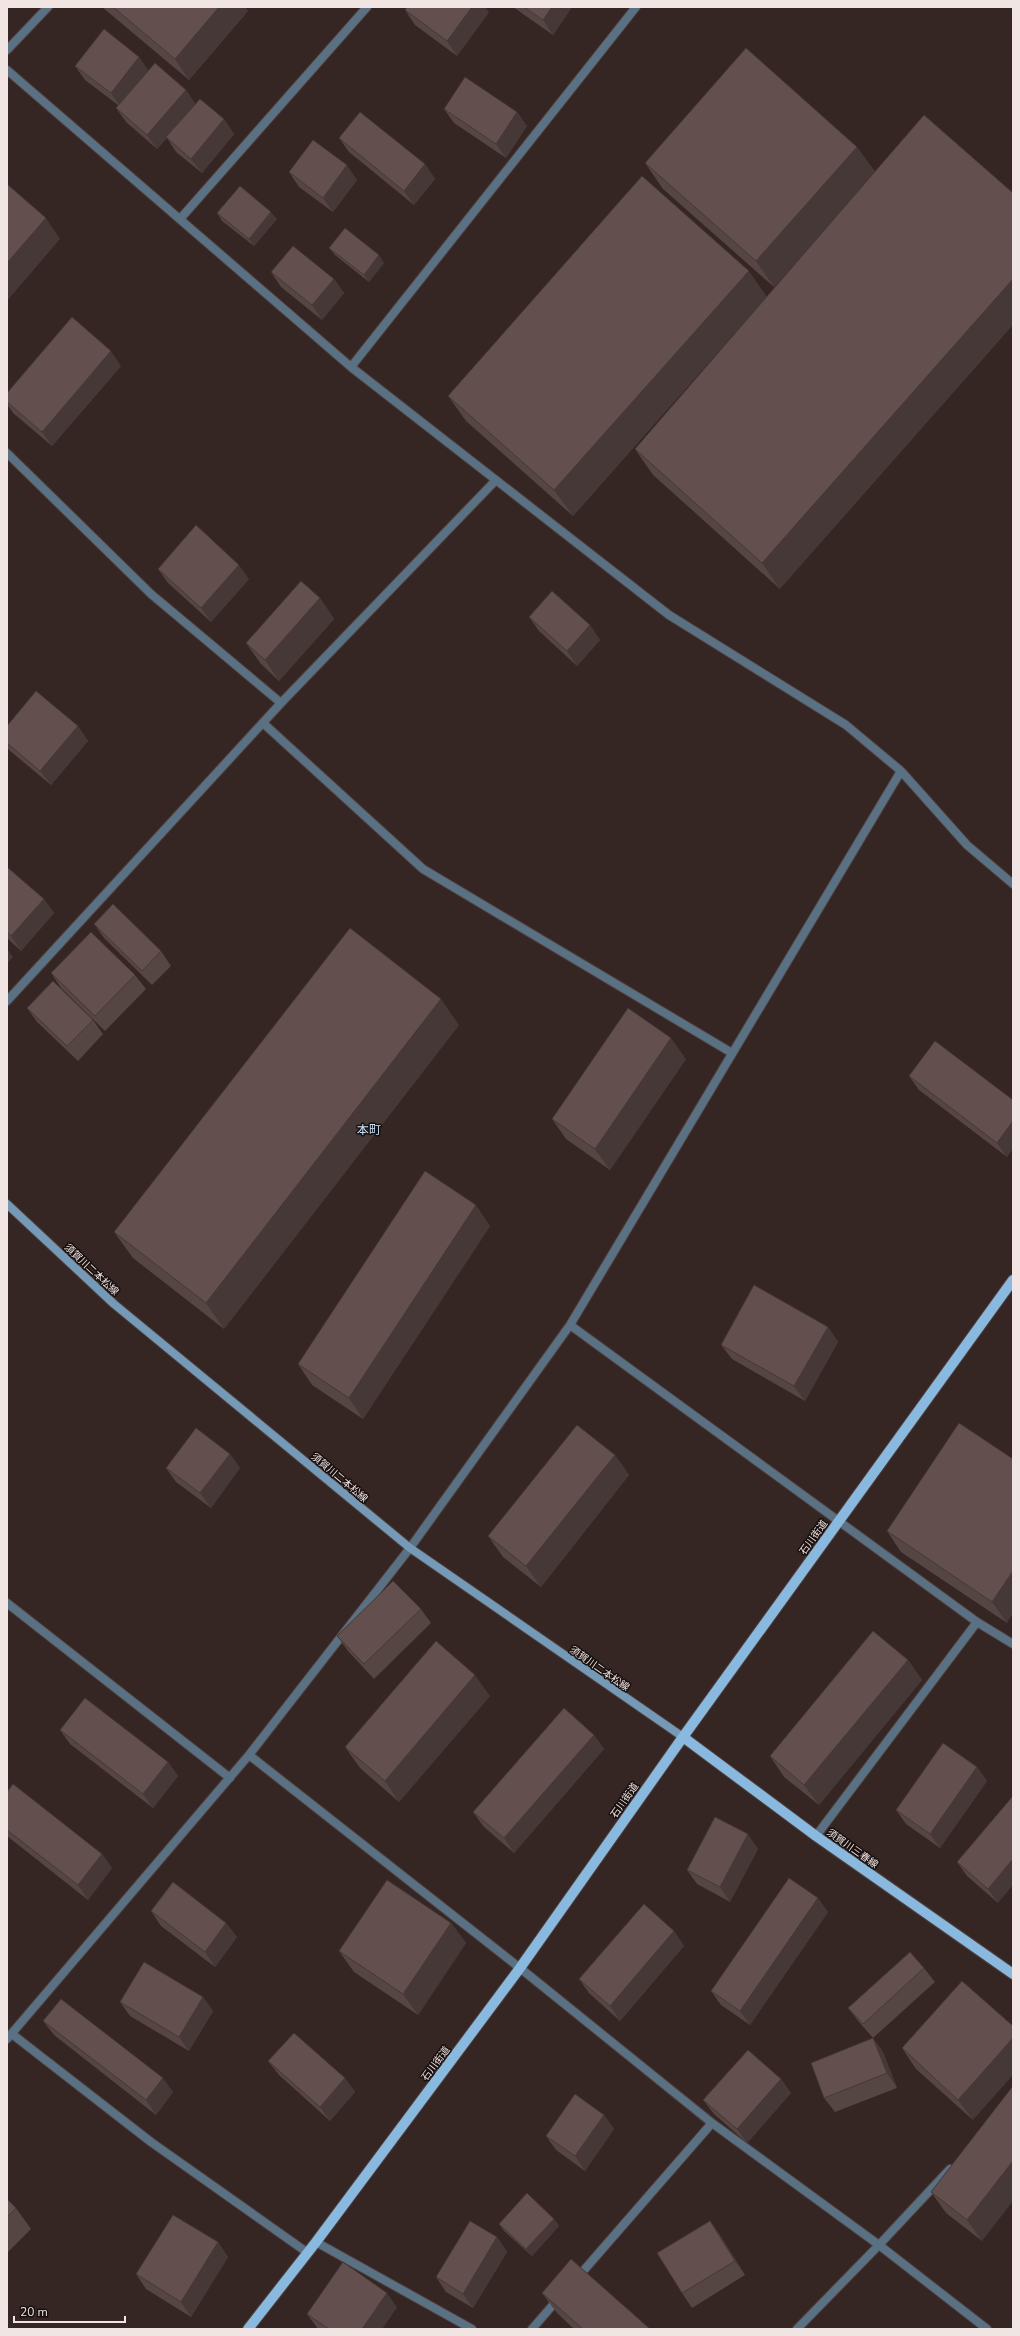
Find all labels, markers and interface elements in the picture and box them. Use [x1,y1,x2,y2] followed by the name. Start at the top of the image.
[357,1122,381,1138] district label: 本町
[61,1241,122,1299] street label: 須賀川二本松線
[308,1450,371,1506] street label: 須賀川二本松線
[796,1517,831,1558] street label: 石川街道
[567,1643,632,1695] street label: 須賀川二本松線
[608,1780,642,1821] street label: 石川街道
[824,1826,881,1872] street label: 須賀川三春線
[418,2043,453,2084] street label: 石川街道
[14,2298,125,2324] scale bar
[20,2304,48,2320] text: 20 m

